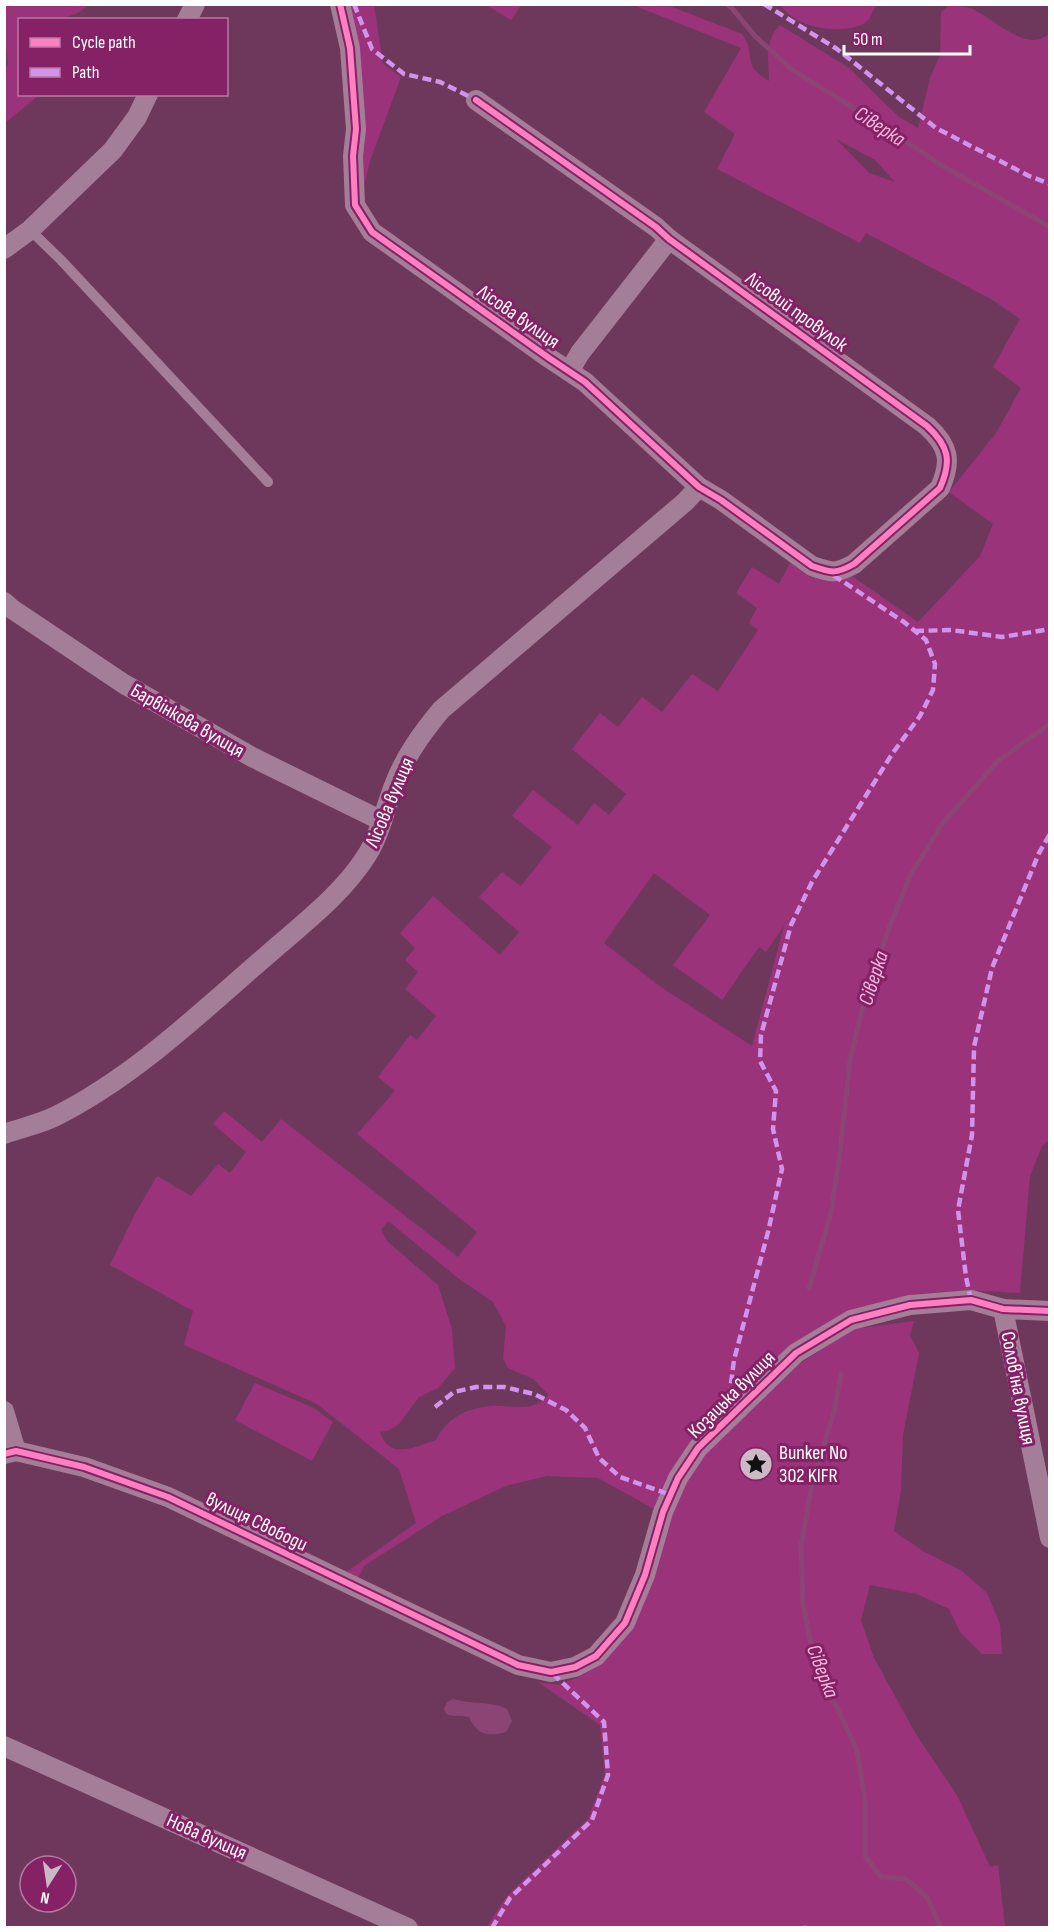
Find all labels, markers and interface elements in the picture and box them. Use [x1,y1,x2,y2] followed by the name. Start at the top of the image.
[18,18,228,96] legend
[844,18,970,56] scale bar
[853,29,883,50] text: 50 m
[72,32,136,53] text: Cycle path
[72,62,100,83] text: Path
[850,101,910,152] water label: Сіверка
[740,266,853,357] street label: Лісовий провулок
[472,279,564,354] street label: Лісова вулиця
[126,679,249,763] street label: Барвінкова вулиця
[360,754,420,852] street label: Лісова вулиця
[853,948,894,1008] water label: Сіверка
[995,1330,1041,1447] street label: Соловʼїна вулиця
[683,1346,781,1444] street label: Козацька вулиця
[779,1441,848,1488] place label: Bunker No 302 KIFR
[738,1446,774,1482] place icon: Bunker No 302 KIFR
[202,1487,311,1557] street label: вулиця Свободи
[801,1641,844,1702] water label: Сіверка
[163,1809,250,1865] street label: Нова вулиця
[18,1854,78,1914] north arrow
[39,1887,51,1907] text: N

